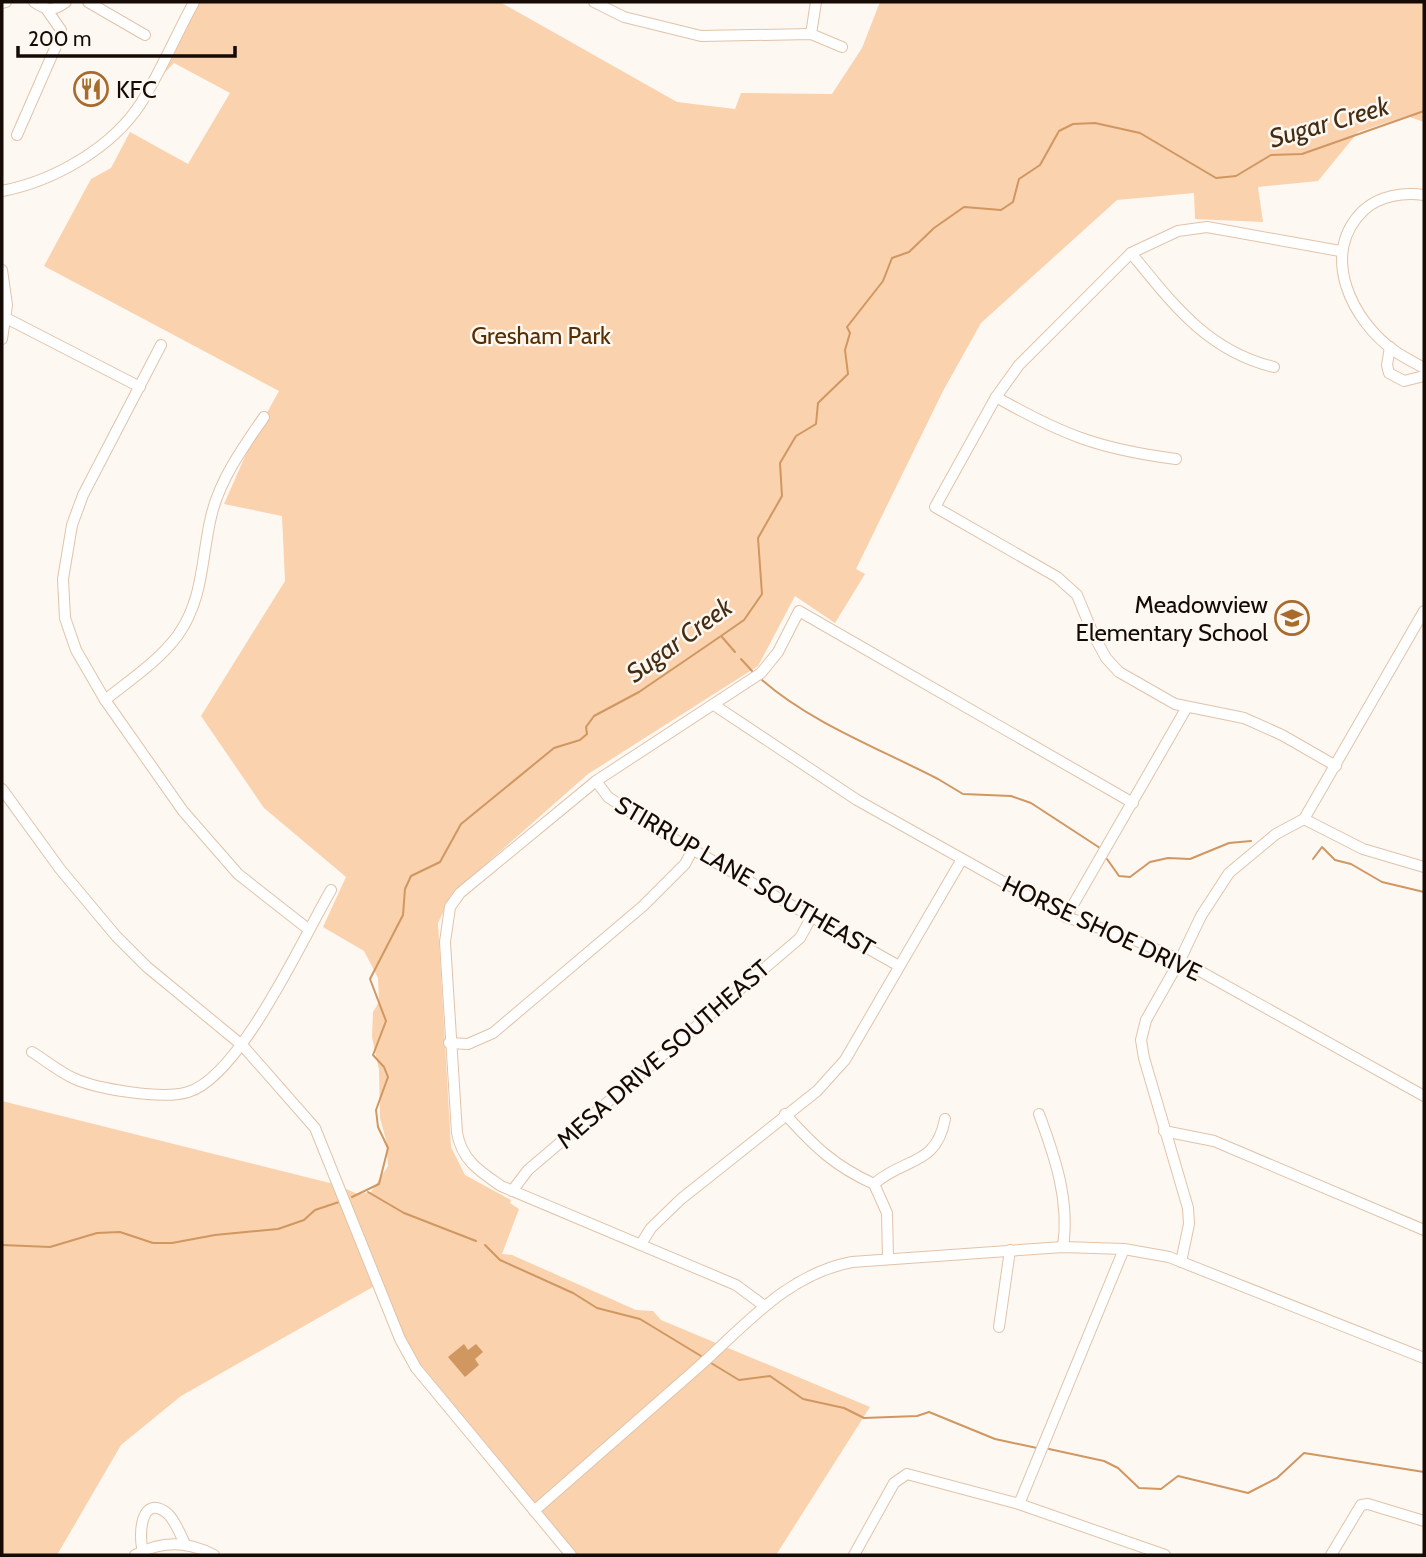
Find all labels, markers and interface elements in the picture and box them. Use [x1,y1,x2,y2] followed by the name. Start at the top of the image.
[18,14,234,58] scale bar
[28,26,91,51] text: 200 m
[72,70,110,108] restaurant icon: KFC
[116,75,157,104] place label: KFC
[1265,89,1394,154] water label: Sugar Creek
[471,321,611,350] park label: Gresham Park
[620,590,739,689] water label: Sugar Creek
[1076,590,1269,647] place label: Meadowview Elementary School
[1273,599,1311,637] school or university icon: Meadowview Elementary School
[610,790,880,962] street label: STIRRUP LANE SOUTHEAST
[998,869,1206,987] street label: HORSE SHOE DRIVE
[551,953,776,1154] street label: MESA DRIVE SOUTHEAST

